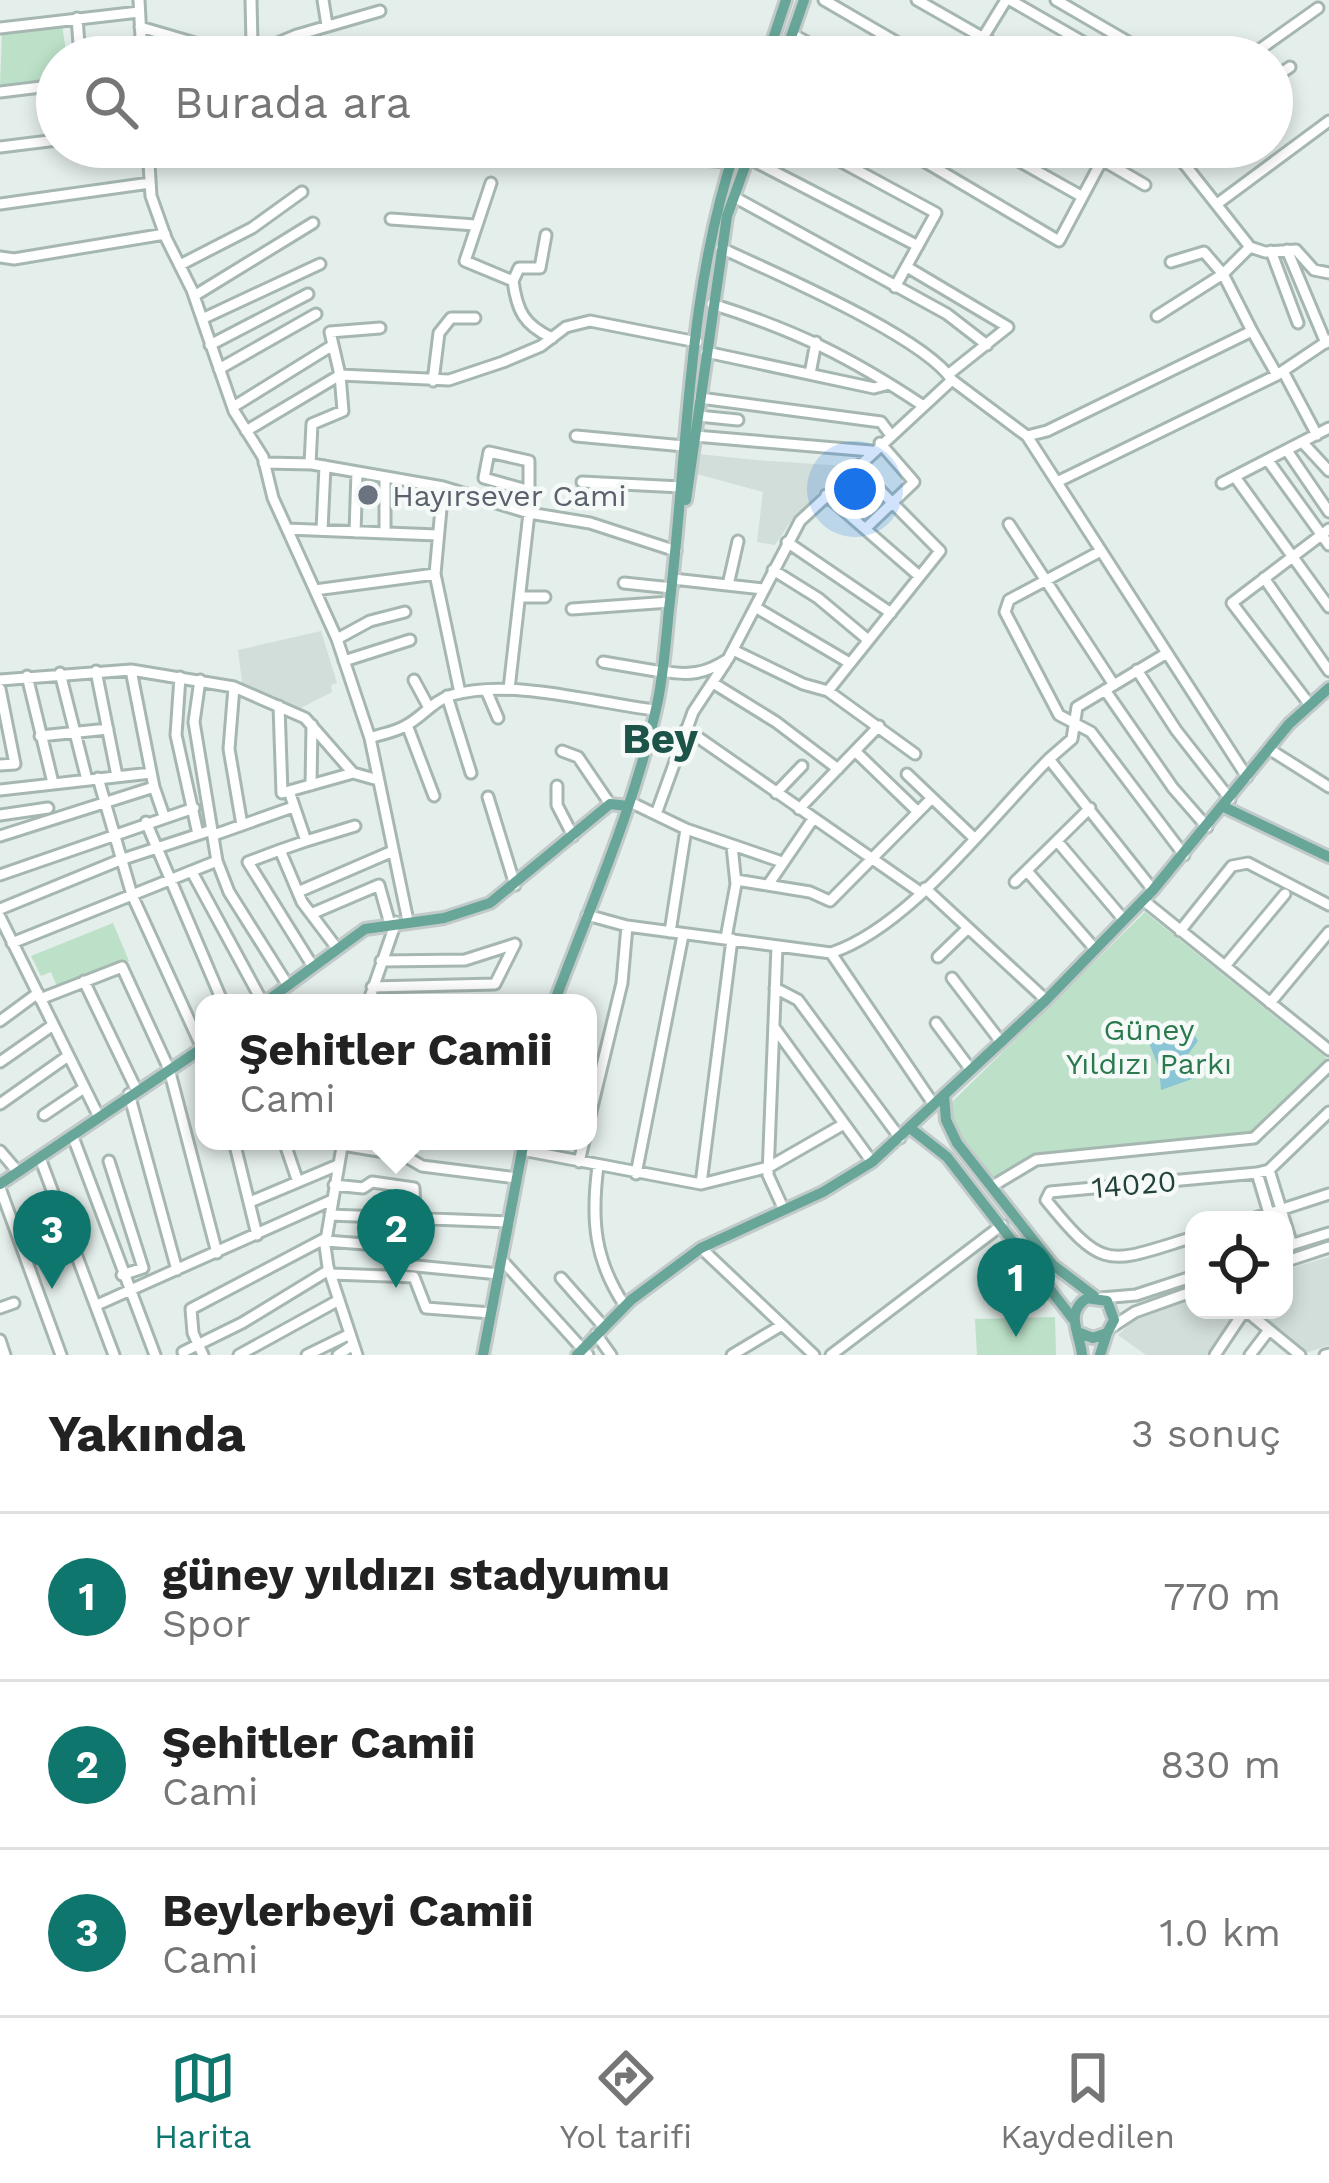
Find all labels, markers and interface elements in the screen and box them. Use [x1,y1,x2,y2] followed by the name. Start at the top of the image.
[36,36,1293,168] search box
[78,69,144,135] icon: search
[174,76,411,129] text: Burada ara
[825,459,885,519] your location
[392,478,627,513] place label: Hayırsever Cami
[355,482,381,508] marker: Hayırsever Cami
[622,714,698,763] district label: Bey
[195,994,597,1150] popup
[1066,1012,1232,1081] park label: Güney Yıldızı Parkı
[239,1023,553,1076] text: Şehitler Camii
[239,1076,336,1121] text: Cami
[1090,1163,1178,1205] street label: 14020
[357,1189,435,1288] pin: 2
[13,1190,91,1289] pin: 3
[1185,1211,1293,1319] map controls
[1185,1211,1293,1319] button: locate
[977,1238,1055,1337] pin: 1
[48,1404,245,1463] text: Yakında
[1131,1411,1281,1456] text: 3 sonuç
[162,1548,670,1601] text: güney yıldızı stadyumu
[79,1574,95,1619] text: 1
[1163,1574,1281,1619] text: 770 m
[162,1601,251,1646] text: Spor
[162,1716,475,1769] text: Şehitler Camii
[75,1742,99,1787] text: 2
[1160,1742,1281,1787] text: 830 m
[162,1769,258,1814] text: Cami
[162,1884,534,1937] text: Beylerbeyi Camii
[75,1910,99,1955] text: 3
[1160,1910,1281,1955] text: 1.0 km
[162,1937,258,1982] text: Cami
[154,2045,252,2156] tab: Harita
[560,2045,692,2156] tab: Yol tarifi
[1000,2045,1175,2156] tab: Kaydedilen

